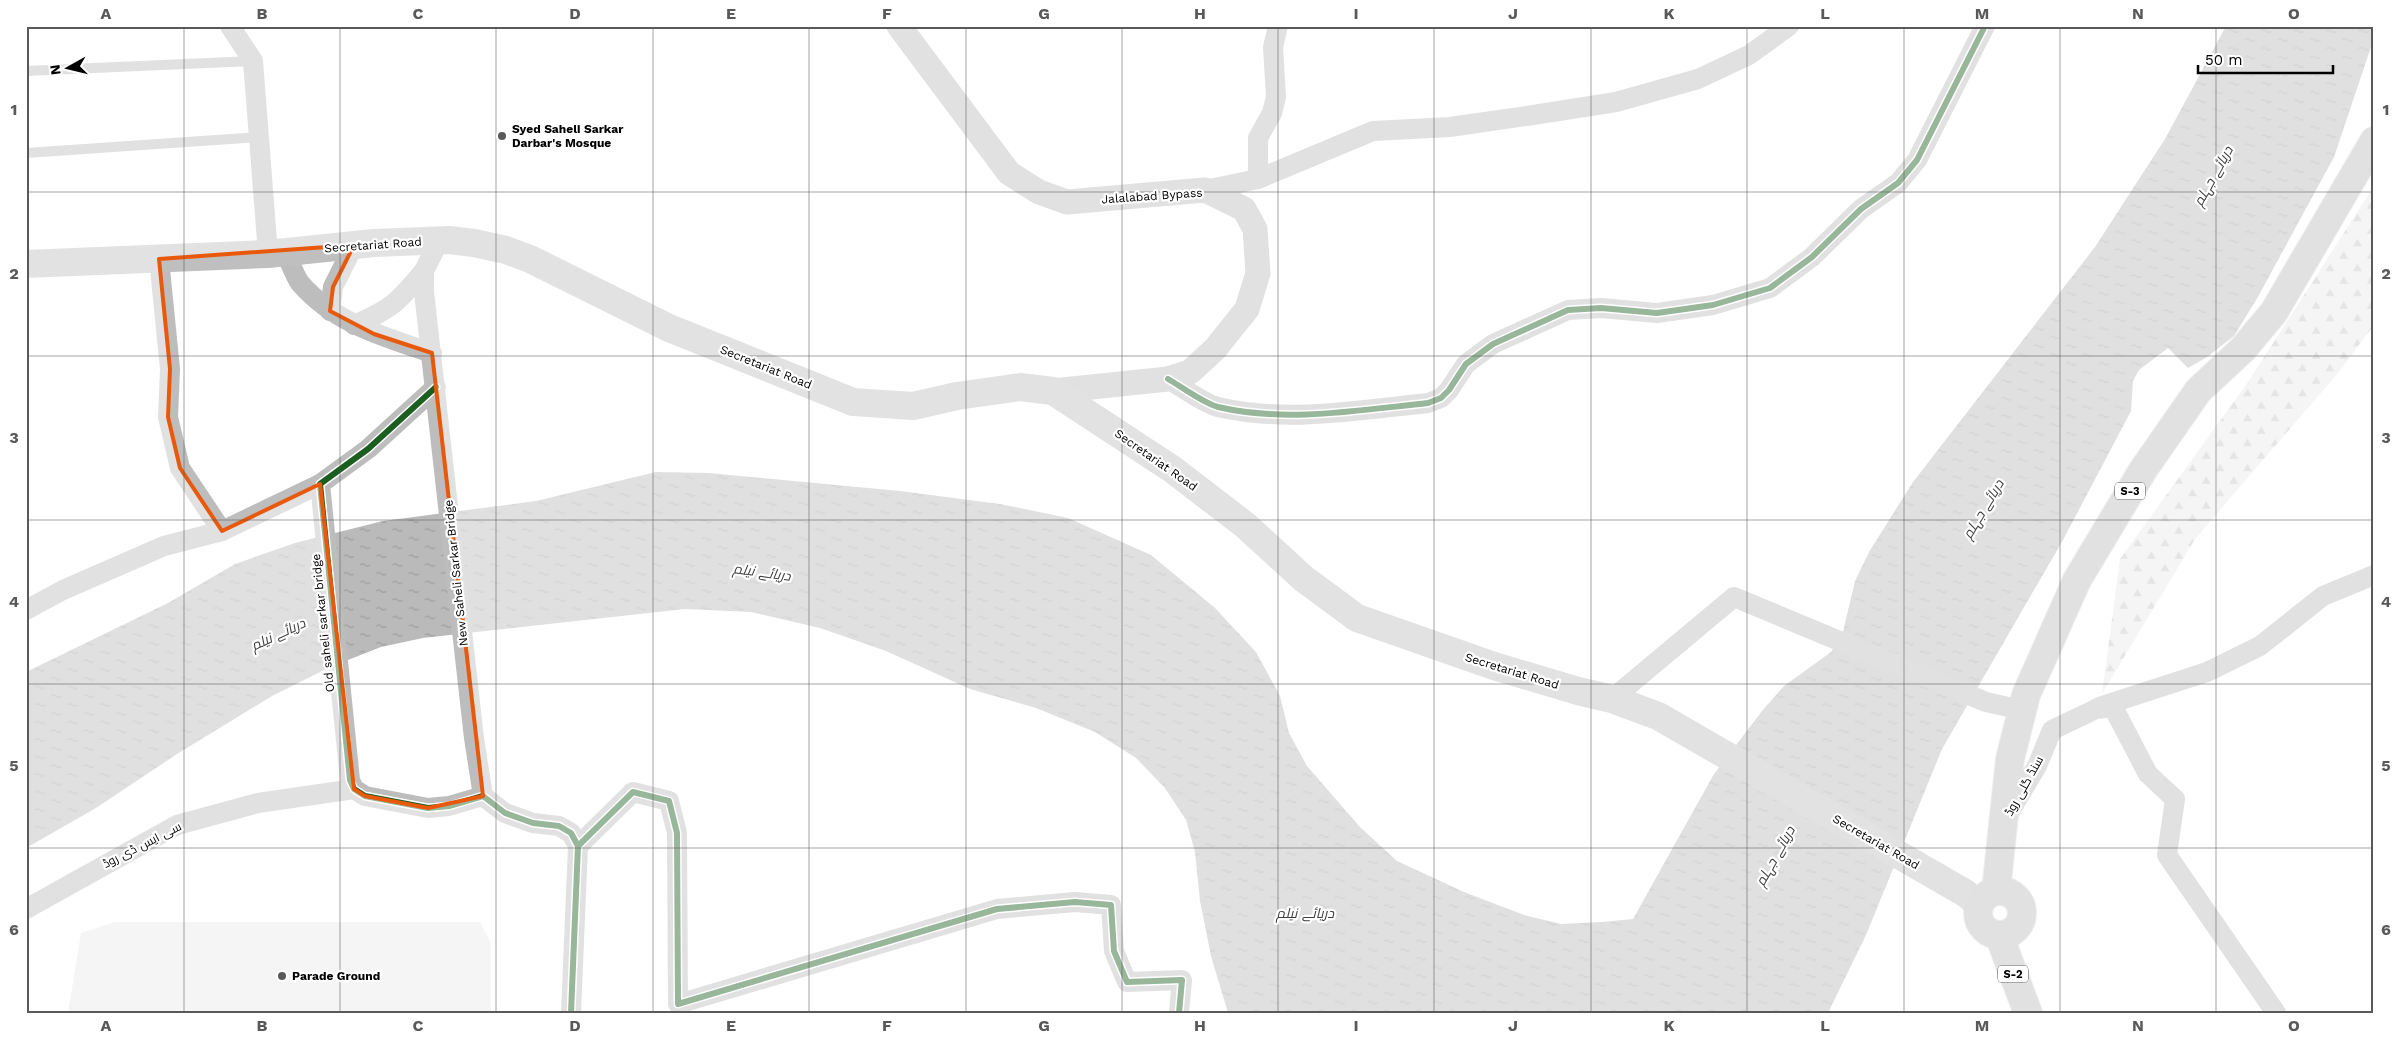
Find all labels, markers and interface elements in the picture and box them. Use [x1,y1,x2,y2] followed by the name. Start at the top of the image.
[101,4,112,23] text: A
[257,4,268,23] text: B
[413,4,424,23] text: C
[569,4,581,23] text: D
[726,4,736,23] text: E
[882,4,892,23] text: F
[1038,4,1050,23] text: G
[1194,4,1206,23] text: H
[1353,4,1359,23] text: I
[1508,4,1518,23] text: J
[1663,4,1675,23] text: K
[1820,4,1830,23] text: L
[1975,4,1989,23] text: M
[2132,4,2144,23] text: N
[2288,4,2300,23] text: O
[42,42,92,92] north arrow
[2198,42,2332,74] scale bar
[2205,51,2242,69] text: 50 m
[46,64,64,76] text: N
[11,100,17,119] text: 1
[2383,100,2389,119] text: 1
[512,122,624,150] place label: Syed Saheli Sarkar Darbar's Mosque
[496,130,508,142] marker: Syed Saheli Sarkar Darbar's Mosque
[2190,142,2238,211] water label: دریائے جہلم
[1101,185,1203,207] street label: Jalalabad Bypass
[324,235,422,255] street label: Secretariat Road
[9,264,19,283] text: 2
[2381,264,2391,283] text: 2
[718,342,814,392] street label: Secretariat Road
[1112,426,1200,494] street label: Secretariat Road
[9,428,19,447] text: 3
[2381,428,2391,447] text: 3
[1959,476,2009,543] water label: دریائے جہلم
[2115,482,2145,500] road number: S-3
[441,499,471,647] street label: New Saheli Sarkar Bridge
[309,553,337,693] street label: Old saheli sarkar bridge
[731,560,793,586] water label: دریائے نیلم
[9,592,19,611] text: 4
[2381,592,2391,611] text: 4
[247,614,310,656] water label: دریائے نیلم
[1463,650,1561,692] street label: Secretariat Road
[2002,754,2046,818] street label: سنڈ گلی روڈ
[9,756,19,775] text: 5
[2381,756,2391,775] text: 5
[1830,812,1922,872] street label: Secretariat Road
[100,819,184,871] street label: سی ایس ڈی روڈ
[1752,822,1800,891] water label: دریائے جہلم
[1275,905,1335,923] water label: دریائے نیلم
[9,920,19,939] text: 6
[2381,920,2391,939] text: 6
[1998,966,2028,982] road number: S-2
[292,969,380,983] place label: Parade Ground
[276,970,288,982] marker: Parade Ground
[101,1016,112,1035] text: A
[257,1016,268,1035] text: B
[413,1016,424,1035] text: C
[569,1016,581,1035] text: D
[726,1016,736,1035] text: E
[882,1016,892,1035] text: F
[1038,1016,1050,1035] text: G
[1194,1016,1206,1035] text: H
[1353,1016,1359,1035] text: I
[1508,1016,1518,1035] text: J
[1663,1016,1675,1035] text: K
[1820,1016,1830,1035] text: L
[1975,1016,1989,1035] text: M
[2132,1016,2144,1035] text: N
[2288,1016,2300,1035] text: O

